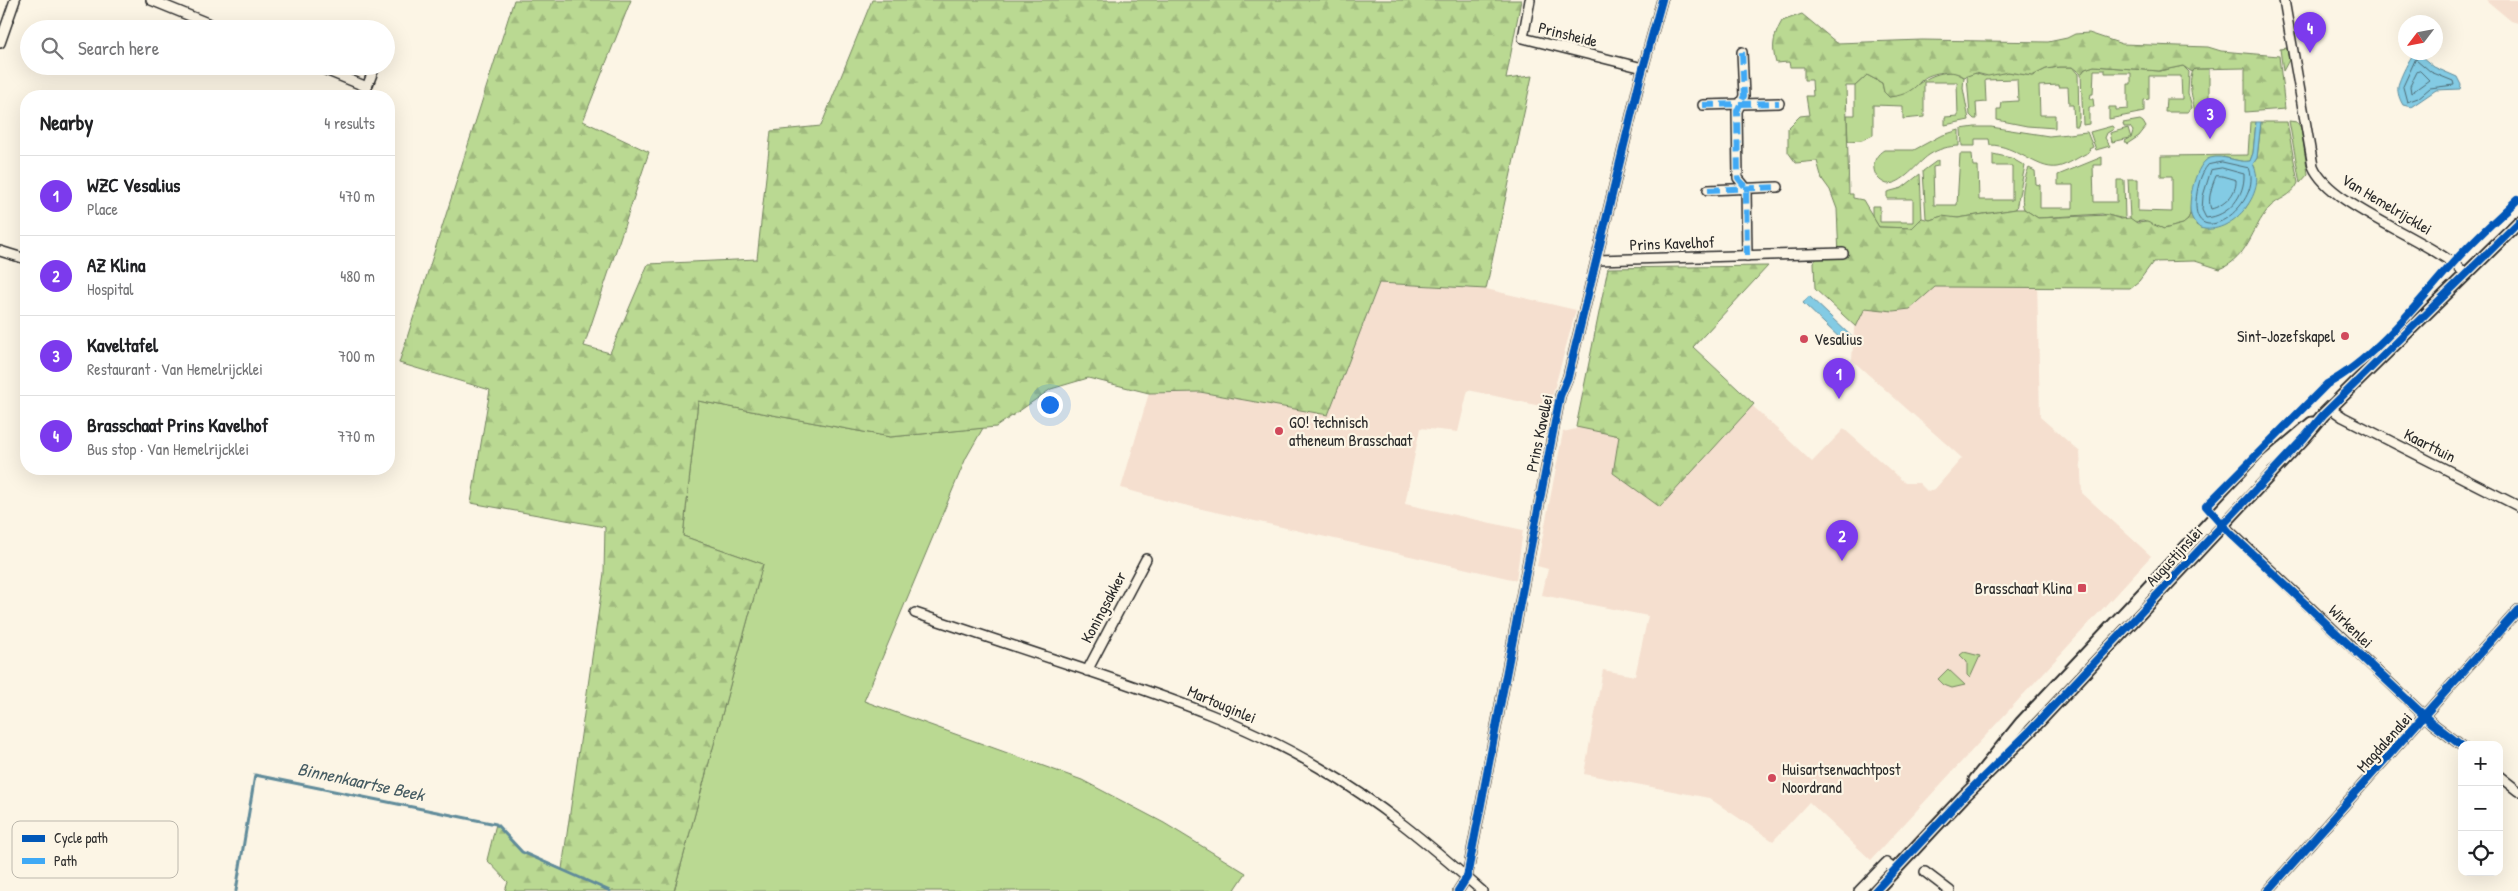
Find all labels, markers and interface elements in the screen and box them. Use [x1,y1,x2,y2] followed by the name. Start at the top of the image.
[2294,12,2326,53] pin: 4
[2398,15,2443,60] north arrow
[1536,16,1600,52] street label: Prinsheide
[20,20,395,75] search box
[38,34,66,62] icon: search
[78,35,159,61] text: Search here
[2194,98,2226,139] pin: 3
[40,108,93,137] text: Nearby
[324,112,375,134] text: 4 results
[2338,168,2436,240] street label: Van Hemelrijcklei
[87,172,180,198] text: WZC Vesalius
[53,185,59,207] text: 1
[339,185,375,207] text: 470 m
[87,198,118,220] text: Place
[1629,231,1715,255] street label: Prins Kavelhof
[87,252,146,278] text: AZ Klina
[52,265,60,287] text: 2
[340,265,375,287] text: 480 m
[87,278,134,300] text: Hospital
[2237,325,2336,347] place label: Sint-Jozefskapel
[1814,328,1862,350] place label: Vesalius
[2339,330,2351,342] marker: Sint-Jozefskapel
[87,332,158,358] text: Kaveltafel
[1798,333,1810,345] marker: Vesalius
[52,345,60,367] text: 3
[338,345,375,367] text: 700 m
[87,358,263,380] text: Restaurant · Van Hemelrijcklei
[1823,358,1855,399] pin: 1
[1037,392,1063,418] your location
[1520,392,1558,474] street label: Prins Kavellei
[1289,411,1413,451] place label: GO! technisch atheneum Brasschaat
[87,412,268,438] text: Brasschaat Prins Kavelhof
[2400,423,2460,467] street label: Kaarttuin
[53,425,59,447] text: 4
[337,425,375,447] text: 770 m
[1273,425,1285,437] marker: GO! technisch atheneum Brasschaat
[87,438,249,460] text: Bus stop · Van Hemelrijcklei
[1826,520,1858,561] pin: 2
[2141,521,2207,591] street label: Augustijnslei
[1075,567,1131,647] street label: Koningsakker
[1975,577,2072,599] place label: Brasschaat Klina
[2076,582,2088,594] marker: Brasschaat Klina
[2324,599,2378,653] street label: Wirkenlei
[1184,680,1260,728] street label: Martouginlei
[2351,707,2417,777] street label: Magdalenalei
[2458,741,2503,876] map controls
[2458,741,2503,786] button: +
[296,756,428,807] water label: Binnenkaartse Beek
[1782,758,1901,798] place label: Huisartsenwachtpost Noordrand
[1766,772,1778,784] marker: Huisartsenwachtpost Noordrand
[2458,786,2503,831] button: −
[12,821,178,878] legend
[54,828,108,848] text: Cycle path
[2458,831,2503,876] button: locate
[54,851,77,870] text: Path

